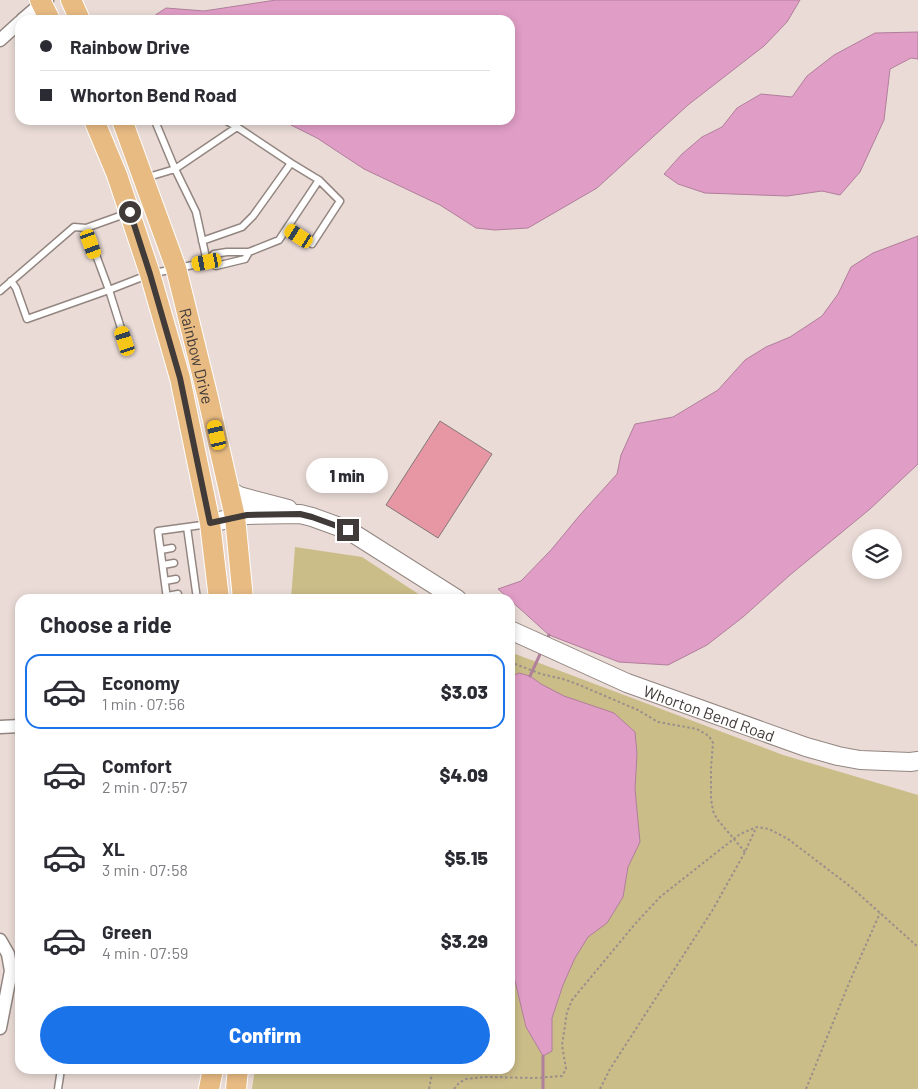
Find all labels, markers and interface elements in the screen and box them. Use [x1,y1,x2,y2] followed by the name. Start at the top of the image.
[70,35,190,58] text: Rainbow Drive
[70,83,237,106] text: Whorton Bend Road
[119,201,141,223] route start
[282,222,315,250] car
[78,227,103,261] car
[190,252,223,272] car
[177,306,219,406] street label: Rainbow Drive
[113,324,136,358] car
[206,419,227,451] car
[307,458,389,492] callout: 1 min
[329,466,365,485] text: 1 min
[337,519,359,541] route end
[852,529,902,579] map controls
[852,529,902,579] button: layers
[40,611,172,637] text: Choose a ride
[42,669,87,714] icon: car
[102,671,180,694] text: Economy
[441,680,488,703] text: $3.03
[641,680,778,745] street label: Whorton Bend Road
[102,694,185,713] text: 1 min · 07:56
[42,752,87,797] icon: car
[102,754,172,777] text: Comfort
[440,763,488,786] text: $4.09
[102,777,187,796] text: 2 min · 07:57
[42,835,87,880] icon: car
[102,837,125,860] text: XL
[444,846,488,869] text: $5.15
[102,860,188,879] text: 3 min · 07:58
[42,918,87,963] icon: car
[102,920,152,943] text: Green
[441,929,488,952] text: $3.29
[102,943,188,962] text: 4 min · 07:59
[40,1006,490,1064] button: Confirm

